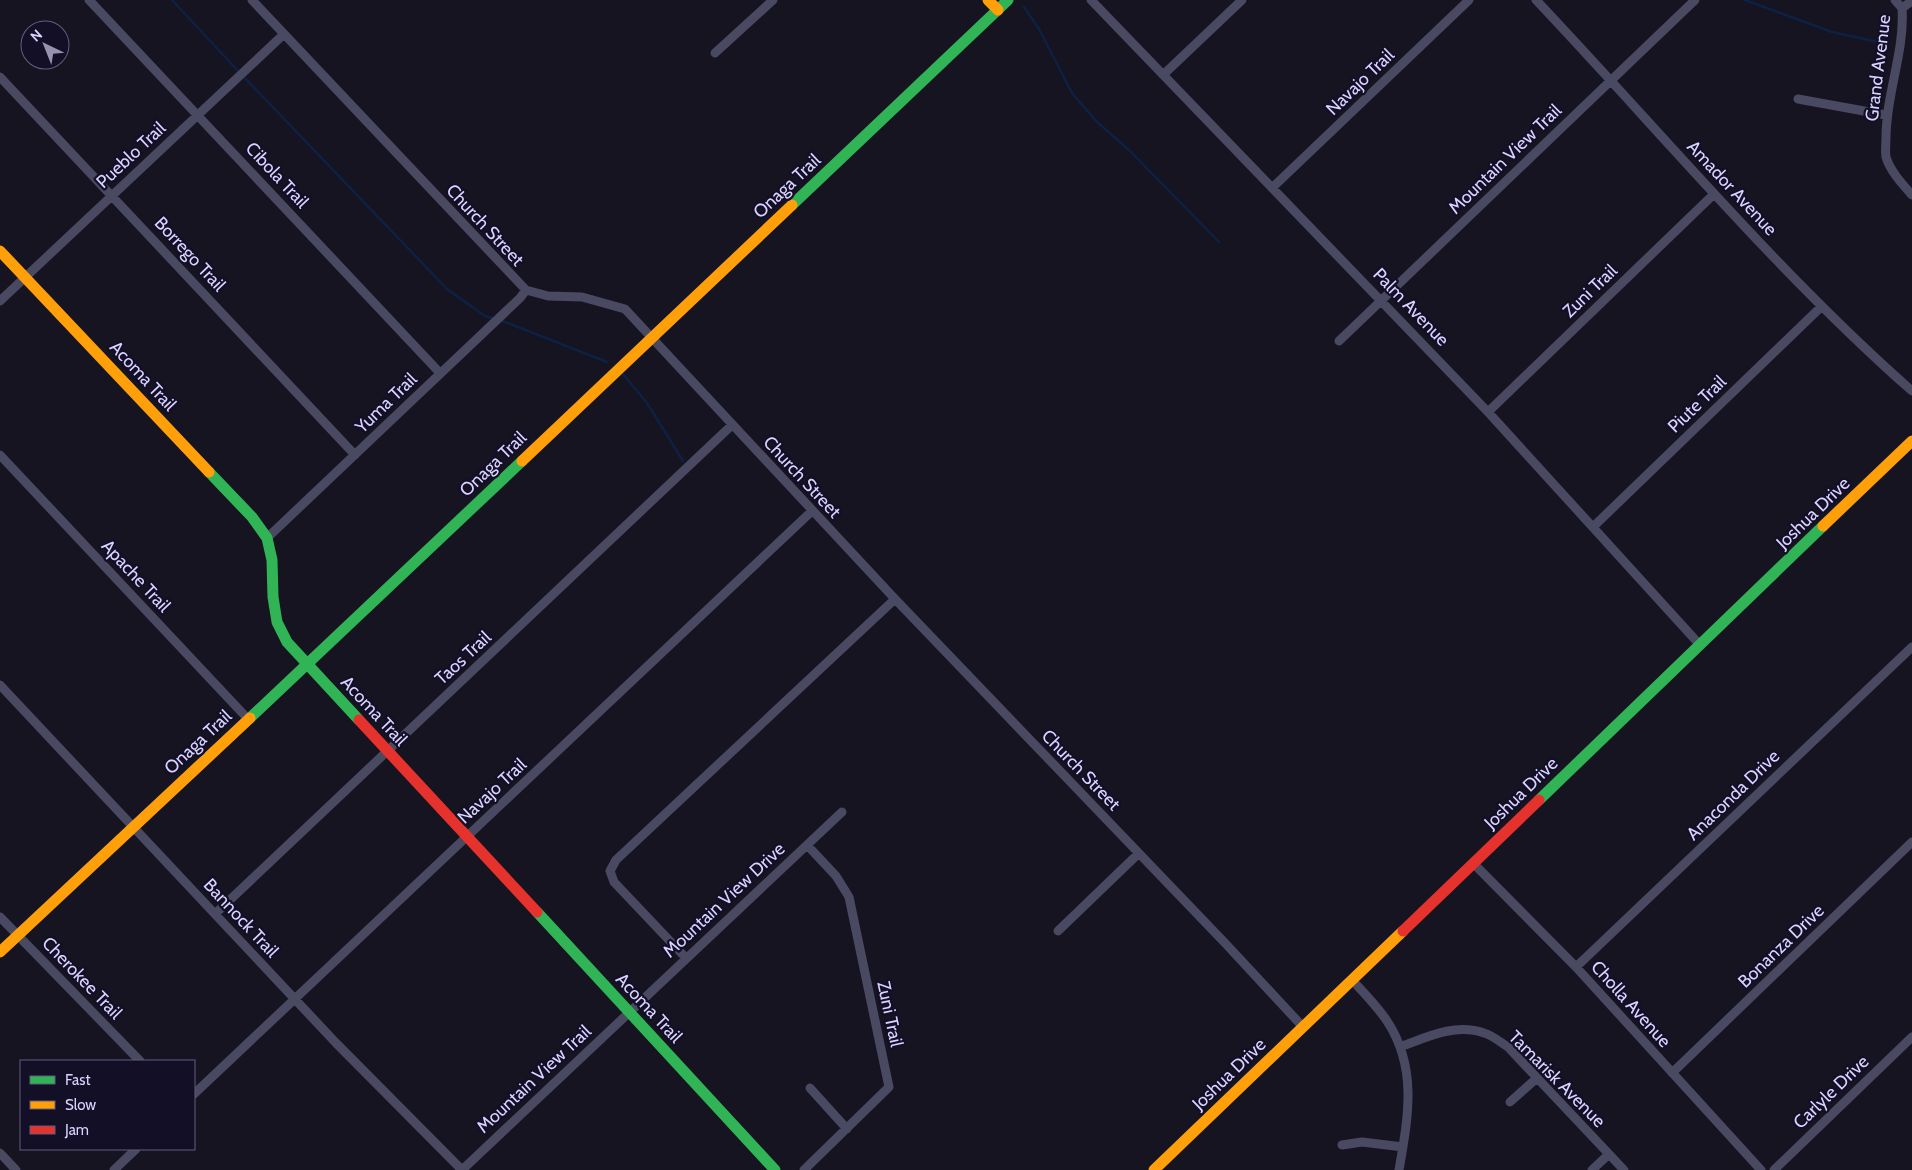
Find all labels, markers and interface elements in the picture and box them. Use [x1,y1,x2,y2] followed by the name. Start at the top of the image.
[1861,13,1895,123] street label: Grand Avenue
[20,20,70,70] north arrow
[26,26,46,45] text: N
[1321,44,1399,120] street label: Navajo Trail
[1444,99,1567,218] street label: Mountain View Trail
[92,117,171,193] street label: Pueblo Trail
[1682,136,1782,240] street label: Amador Avenue
[241,137,314,213] street label: Cibola Trail
[749,149,826,223] street label: Onaga Trail
[442,179,528,271] street label: Church Street
[150,212,231,296] street label: Borrego Trail
[1558,259,1622,322] street label: Zuni Trail
[1368,263,1454,351] street label: Palm Avenue
[105,336,181,416] street label: Acoma Trail
[350,368,422,438] street label: Yuma Trail
[1663,370,1731,437] street label: Piute Trail
[455,426,532,501] street label: Onaga Trail
[759,431,845,523] street label: Church Street
[1771,472,1854,554] street label: Joshua Drive
[97,535,176,617] street label: Apache Trail
[430,626,496,690] street label: Taos Trail
[336,671,412,751] street label: Acoma Trail
[160,705,237,779] street label: Onaga Trail
[1037,725,1125,815] street label: Church Street
[1682,745,1784,845] street label: Anaconda Drive
[1479,752,1562,834] street label: Joshua Drive
[453,753,532,828] street label: Navajo Trail
[659,838,789,962] street label: Mountain View Drive
[199,874,284,963] street label: Bannock Trail
[1733,900,1829,992] street label: Bonanza Drive
[37,932,127,1024] street label: Cherokee Trail
[1586,956,1676,1052] street label: Cholla Avenue
[611,968,687,1048] street label: Acoma Trail
[872,979,908,1050] street label: Zuni Trail
[472,1020,596,1138] street label: Mountain View Trail
[1504,1026,1610,1132] street label: Tamarisk Avenue
[1187,1033,1270,1115] street label: Joshua Drive
[1789,1051,1873,1133] street label: Carlyle Drive
[20,1060,195,1150] legend
[65,1071,90,1089] text: Fast
[65,1096,96,1114] text: Slow
[64,1121,89,1139] text: Jam

